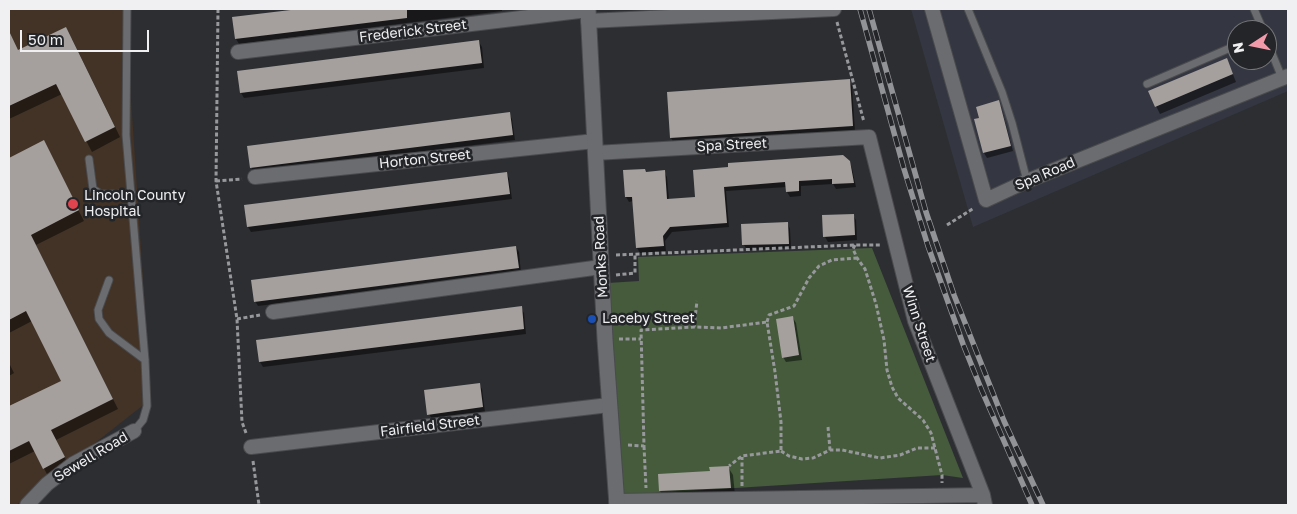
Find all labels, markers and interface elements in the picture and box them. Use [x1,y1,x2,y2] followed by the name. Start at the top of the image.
[358,16,468,46] street label: Frederick Street
[22,20,151,52] scale bar
[1227,20,1277,70] north arrow
[28,30,63,48] text: 50 m
[1228,41,1247,55] text: N
[696,135,768,155] street label: Spa Street
[378,146,472,172] street label: Horton Street
[1013,154,1077,194] street label: Spa Road
[84,188,186,220] place label: Lincoln County Hospital
[66,197,80,211] marker: Lincoln County Hospital
[590,216,612,298] street label: Monks Road
[899,284,939,364] street label: Winn Street
[602,311,695,327] place label: Laceby Street
[586,313,598,325] marker: Laceby Street
[379,412,481,440] street label: Fairfield Street
[51,428,131,486] street label: Sewell Road

